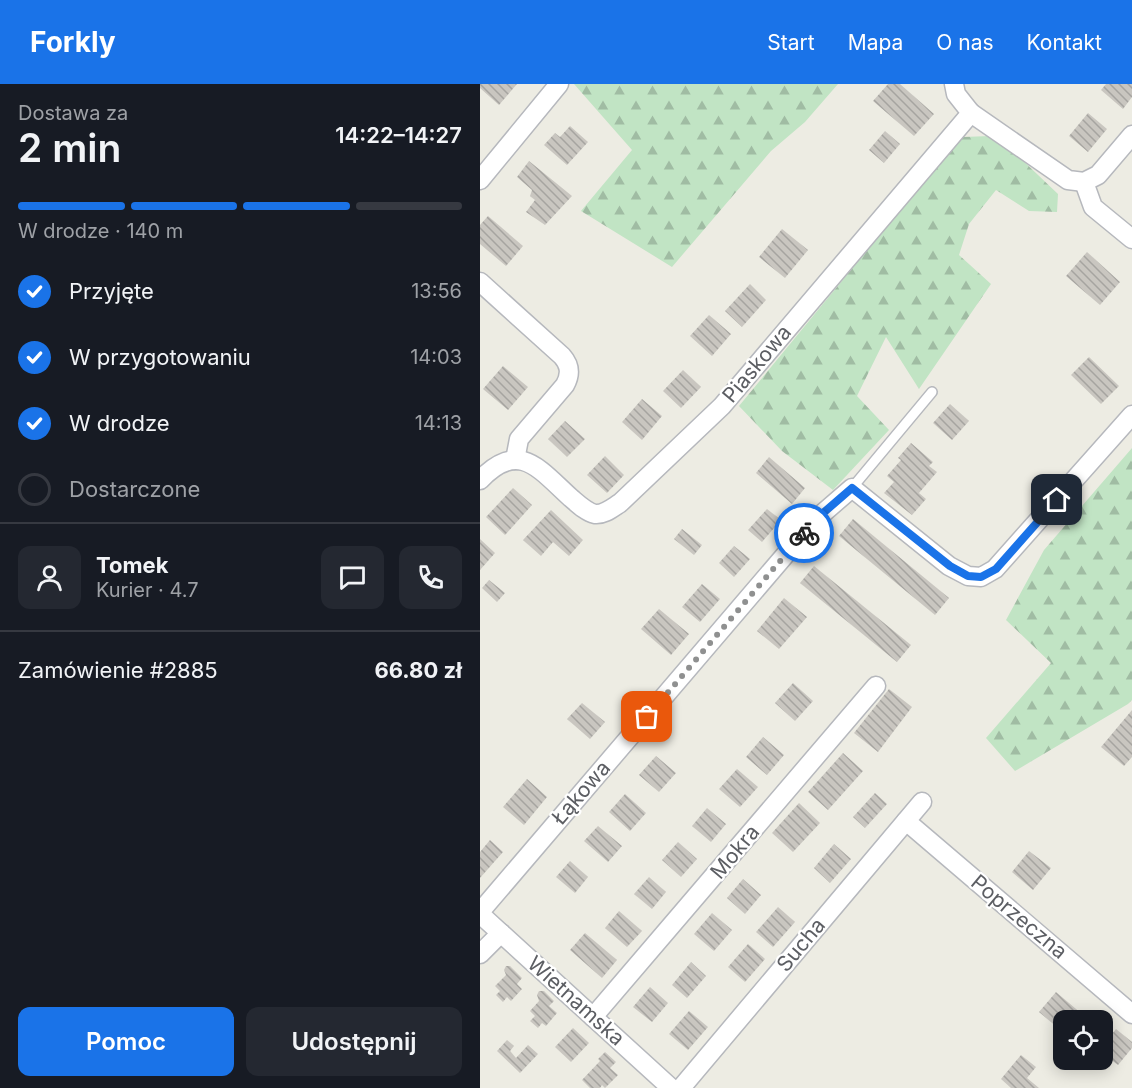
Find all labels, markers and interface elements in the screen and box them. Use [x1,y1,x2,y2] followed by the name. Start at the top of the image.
[30,25,116,59] text: Forkly
[767,30,815,55] text: Start
[848,30,903,55] text: Mapa
[936,30,994,55] text: O nas
[1027,30,1102,55] text: Kontakt
[18,101,128,125] text: Dostawa za
[335,122,462,148] text: 14:22–14:27
[18,124,121,171] text: 2 min
[18,219,183,243] text: W drodze · 140 m
[18,275,51,308] icon: check
[69,278,154,304] text: Przyjęte
[411,279,462,303] text: 13:56
[717,320,796,408] street label: Piaskowa
[18,341,51,374] icon: check
[69,344,251,370] text: W przygotowaniu
[410,345,462,369] text: 14:03
[18,407,51,440] icon: check
[69,410,170,436] text: W drodze
[415,411,462,435] text: 14:13
[1031,474,1082,525] pin
[69,476,200,502] text: Dostarczone
[1040,483,1073,516] icon: home
[774,503,834,563] courier
[788,517,821,550] icon: bike
[18,546,81,609] button: person
[321,546,384,609] button: chat
[399,546,462,609] button: phone
[96,552,168,578] text: Tomek
[96,578,199,602] text: Kurier · 4.7
[18,657,218,683] text: Zamówienie #2885
[374,657,462,683] text: 66.80 zł
[621,691,672,742] pin
[630,700,663,733] icon: bag
[546,756,615,830] street label: Łąkowa
[705,820,764,884] street label: Mokra
[966,869,1072,964] street label: Poprzeczna
[771,913,830,977] street label: Sucha
[523,951,630,1051] street label: Wietnamska
[18,1007,234,1076] button: Pomoc
[246,1007,462,1076] button: Udostępnij
[1053,1010,1113,1070] map controls
[1053,1010,1113,1070] button: locate

